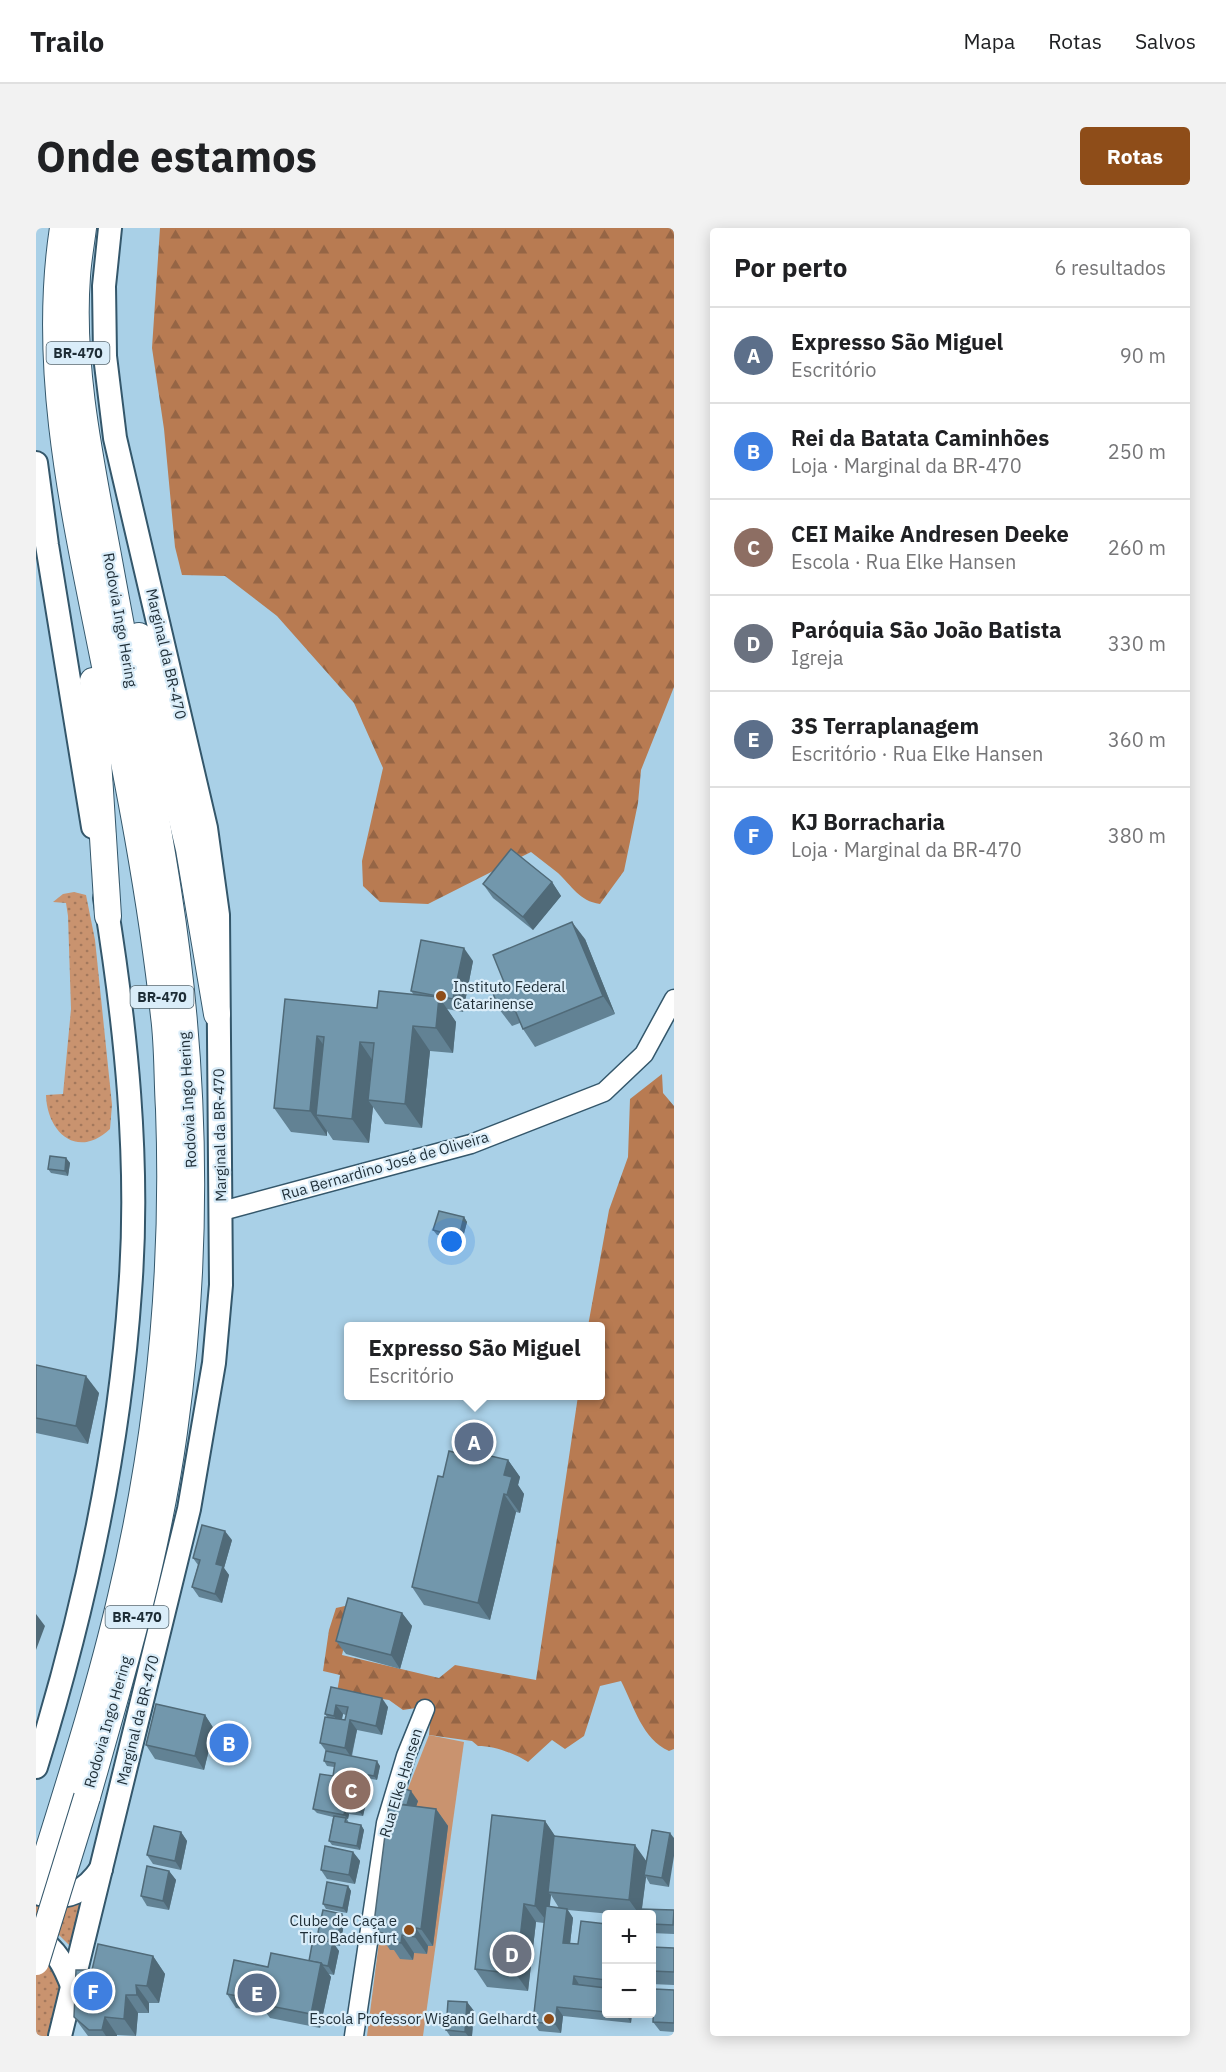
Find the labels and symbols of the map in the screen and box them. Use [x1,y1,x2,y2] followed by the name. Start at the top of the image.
[46,342,110,364] road number: BR-470
[99,551,142,689] street label: Rodovia Ingo Hering
[142,587,191,721] street label: Marginal da BR-470
[453,977,565,1013] place label: Instituto Federal Catarinense
[130,986,194,1008] road number: BR-470
[434,989,448,1003] marker: Instituto Federal Catarinense
[174,1031,201,1169] street label: Rodovia Ingo Hering
[209,1068,230,1202] street label: Marginal da BR-470
[279,1127,491,1204] street label: Rua Bernardino José de Oliveira
[437,1227,466,1256] your location
[454,1420,494,1464] pin: A
[106,1606,168,1628] road number: BR-470
[112,1653,163,1787] street label: Marginal da BR-470
[80,1654,135,1790] street label: Rodovia Ingo Hering
[210,1720,248,1766] pin: B
[375,1726,426,1840] street label: Rua Elke Hansen
[332,1768,370,1812] pin: C
[289,1911,397,1947] place label: Clube de Caça e Tiro Badenfurt
[402,1923,416,1937] marker: Clube de Caça e Tiro Badenfurt
[492,1932,532,1976] pin: D
[74,1968,112,2014] pin: F
[238,1970,276,2016] pin: E
[309,2009,537,2028] place label: Escola Professor Wigand Gelhardt
[542,2012,556,2026] marker: Escola Professor Wigand Gelhardt

